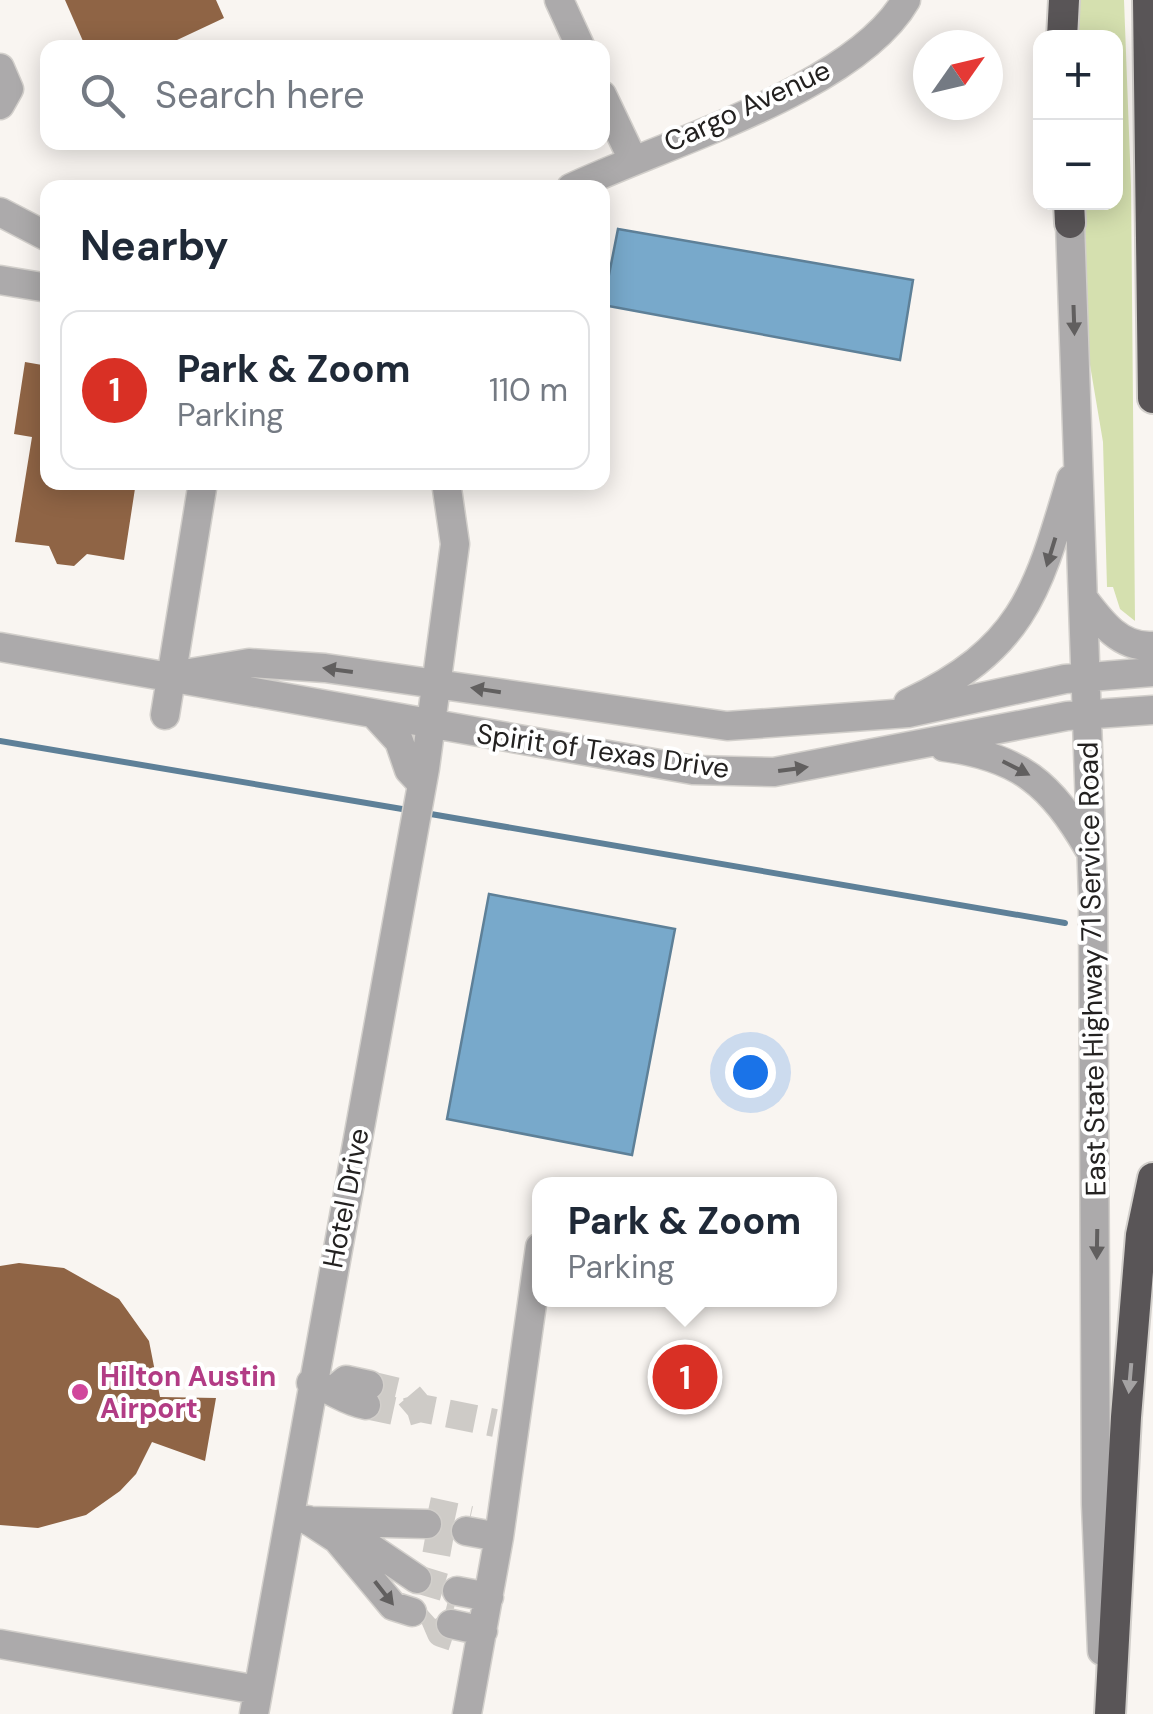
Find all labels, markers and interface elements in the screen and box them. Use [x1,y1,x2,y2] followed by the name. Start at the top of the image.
[913,30,1003,120] north arrow
[1033,30,1123,210] map controls
[1033,30,1123,120] button: +
[40,40,610,150] search box
[658,51,836,161] street label: Cargo Avenue
[75,68,130,123] icon: search
[155,70,365,120] text: Search here
[1033,120,1123,210] button: −
[80,218,229,273] text: Nearby
[1066,305,1082,337] one-way arrow
[177,344,410,394] text: Park & Zoom
[109,369,120,411] text: 1
[489,369,568,411] text: 110 m
[177,394,284,436] text: Parking
[1043,537,1058,568] one-way arrow
[322,662,354,678] one-way arrow
[470,682,502,697] one-way arrow
[474,715,732,787] street label: Spirit of Texas Drive
[1070,741,1114,1197] street label: East State Highway 71 Service Road
[1002,759,1031,776] one-way arrow
[777,761,809,777] one-way arrow
[725,1047,776,1098] your location
[314,1125,378,1271] street label: Hotel Drive
[532,1177,837,1307] popup
[568,1196,801,1246] text: Park & Zoom
[1089,1229,1105,1261] one-way arrow
[568,1246,675,1288] text: Parking
[652,1340,718,1414] pin: 1
[100,1358,276,1427] place label: Hilton Austin Airport
[1121,1363,1137,1395] one-way arrow
[69,1381,91,1403] marker: Hilton Austin Airport
[374,1580,394,1606] one-way arrow

